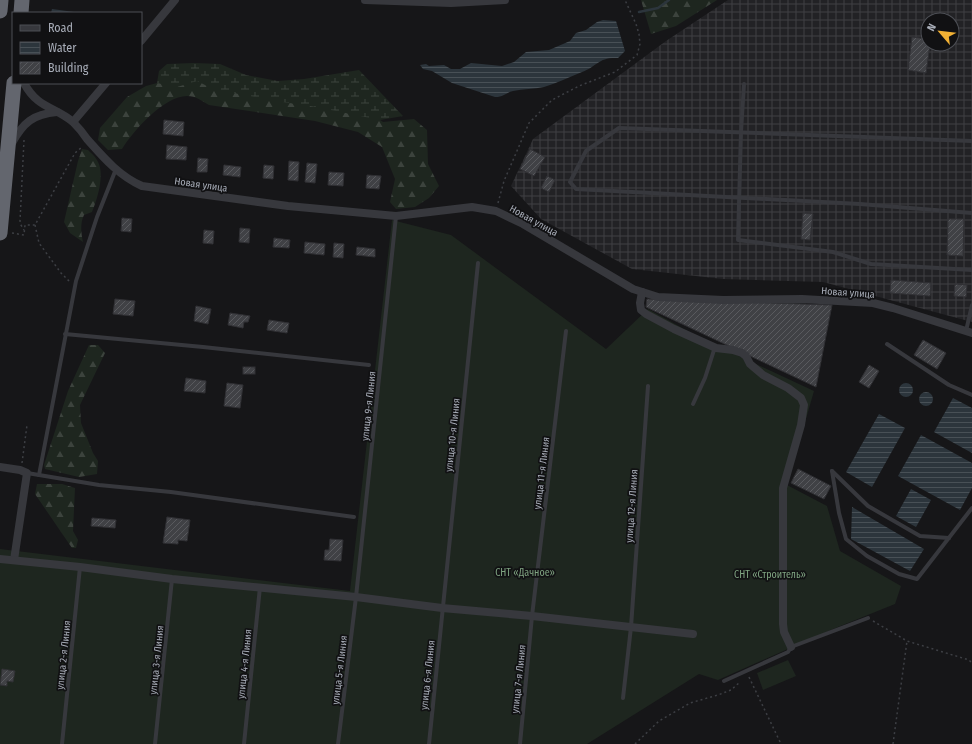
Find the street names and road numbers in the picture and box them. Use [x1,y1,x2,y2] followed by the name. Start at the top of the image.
[174,175,228,195] street label: Новая улица
[507,203,560,239] street label: Новая улица
[821,285,875,301] street label: Новая улица
[359,371,379,442] street label: улица 9-я Линия
[443,397,463,473] street label: улица 10-я Линия
[532,436,552,510] street label: улица 11-я Линия
[623,469,641,543] street label: улица 12-я Линия
[54,620,74,690] street label: улица 2-я Линия
[147,625,167,695] street label: улица 3-я Линия
[235,629,255,700] street label: улица 4-я Линия
[330,635,350,705] street label: улица 5-я Линия
[418,640,438,711] street label: улица 6-я Линия
[509,644,529,714] street label: улица 7-я Линия

